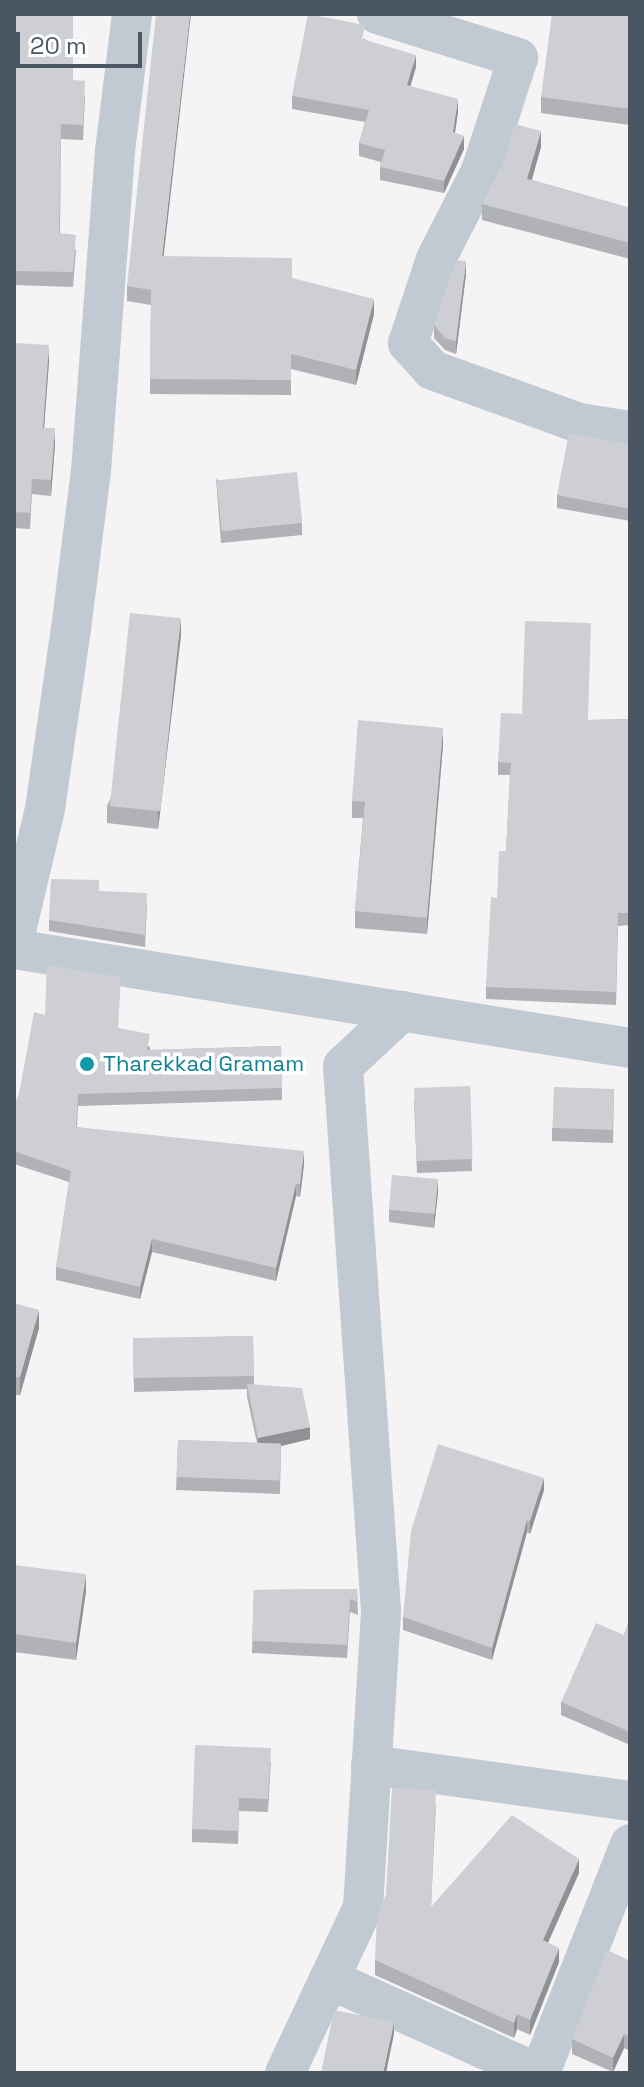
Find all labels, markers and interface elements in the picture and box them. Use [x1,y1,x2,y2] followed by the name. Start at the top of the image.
[20,16,146,66] scale bar
[30,30,87,61] text: 20 m
[103,1051,304,1077] place label: Tharekkad Gramam
[78,1055,96,1073] marker: Tharekkad Gramam

